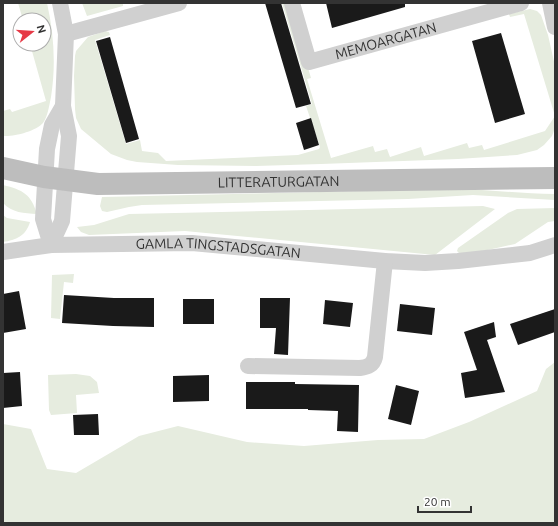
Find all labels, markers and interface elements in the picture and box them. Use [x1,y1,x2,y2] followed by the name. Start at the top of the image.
[12,12,52,52] north arrow
[333,19,438,62] street label: MEMOARGATAN
[35,23,49,35] text: N
[218,173,340,190] street label: LITTERATURGATAN
[136,235,302,261] street label: GAMLA TINGSTADSGATAN
[418,488,471,514] scale bar
[424,495,451,508] text: 20 m

